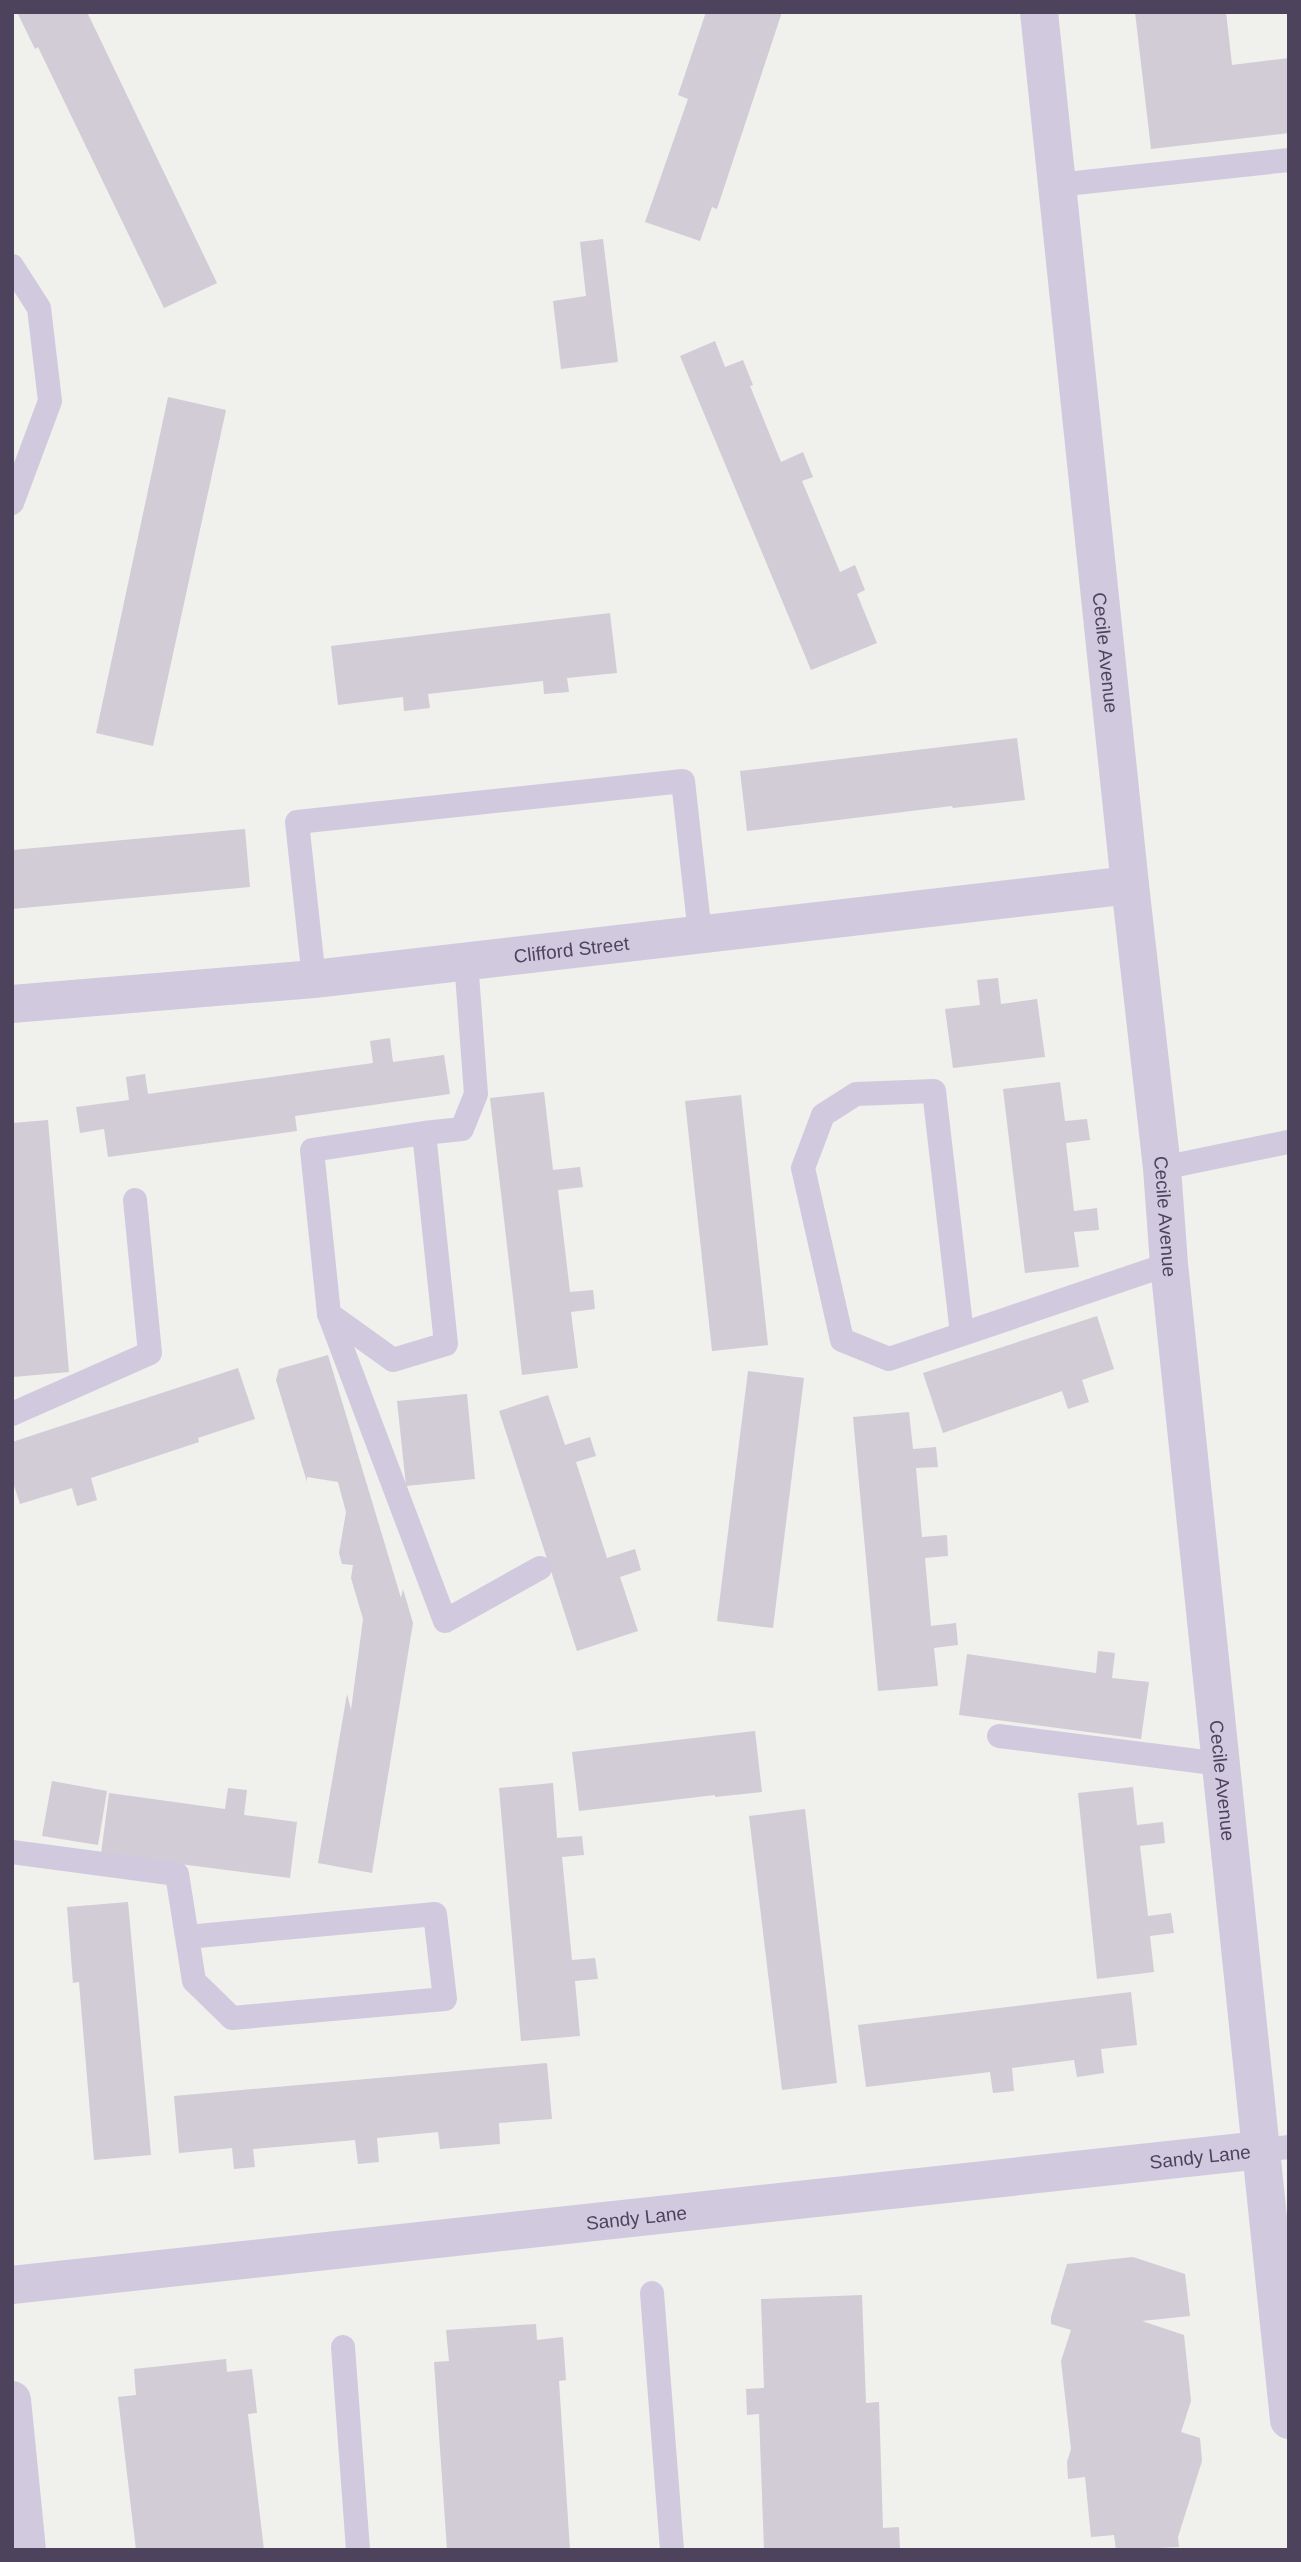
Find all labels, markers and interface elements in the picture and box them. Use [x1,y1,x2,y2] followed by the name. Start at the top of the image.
[1089,591,1122,714] street label: Cecile Avenue
[513,933,631,967] street label: Clifford Street
[1150,1155,1180,1278] street label: Cecile Avenue
[1205,1719,1239,1842] street label: Cecile Avenue
[1149,2141,1252,2173] street label: Sandy Lane
[585,2202,688,2234] street label: Sandy Lane

